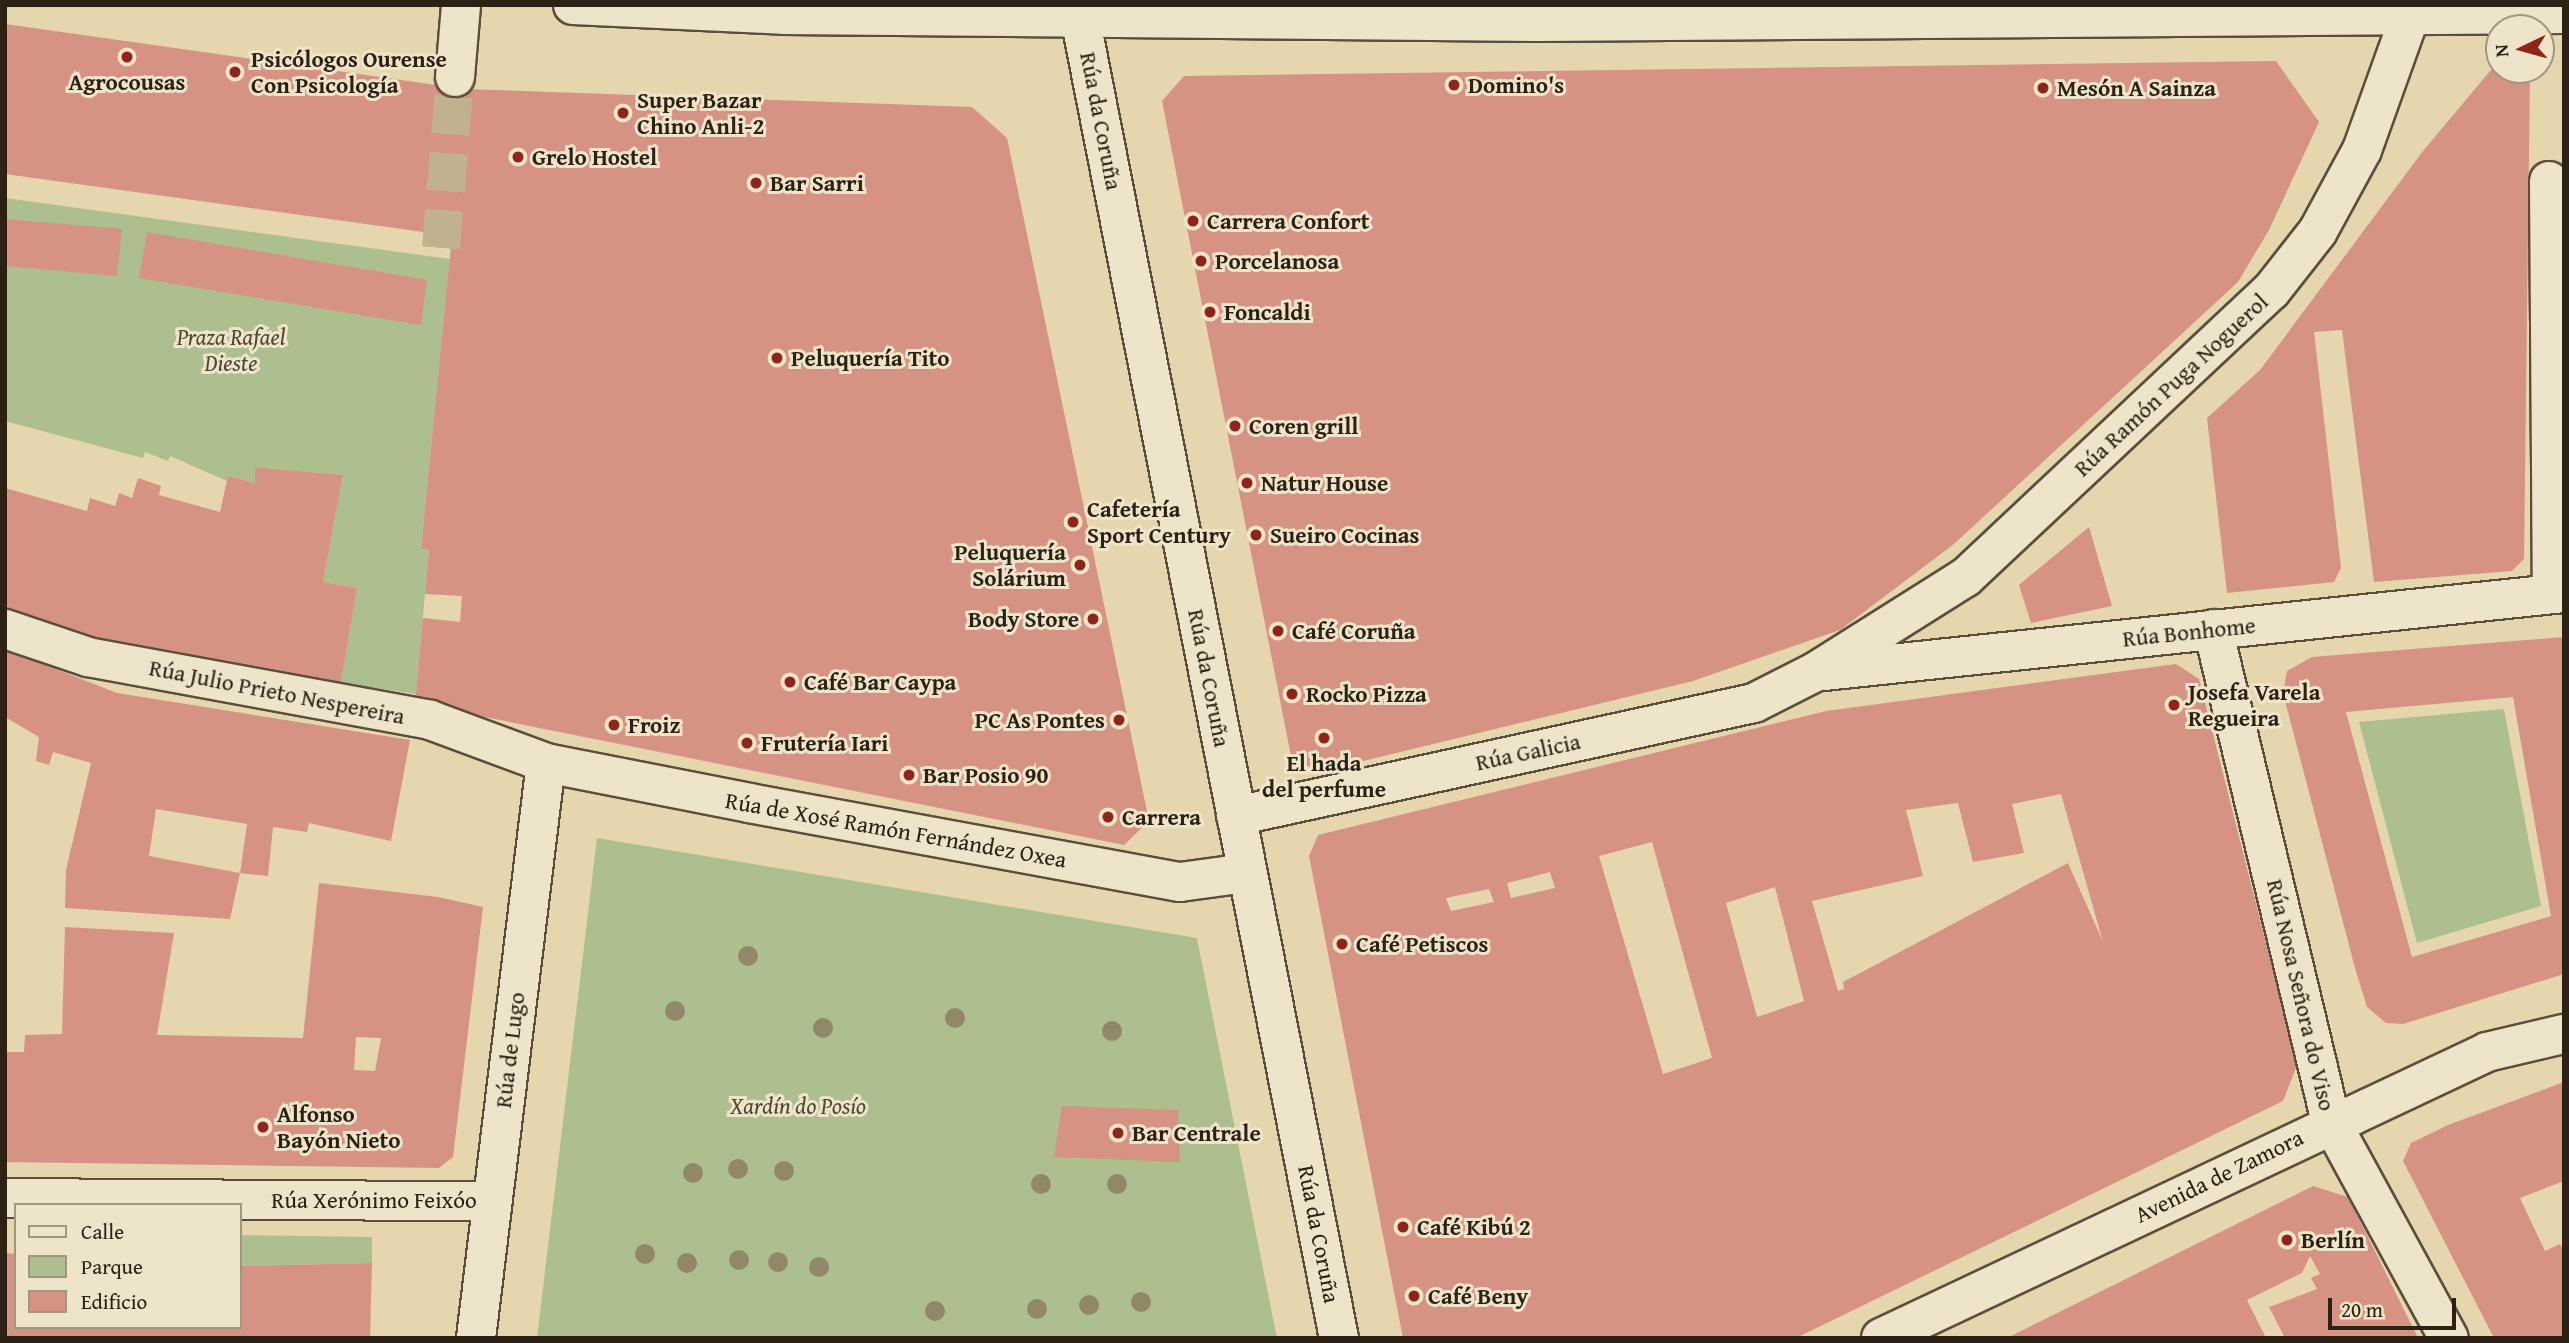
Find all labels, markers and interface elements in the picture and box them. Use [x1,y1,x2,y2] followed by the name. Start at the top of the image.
[2485,14,2555,84] north arrow
[2487,43,2516,58] text: N
[251,45,447,99] place label: Psicólogos Ourense Con Psicología
[119,49,135,65] marker: Agrocousas
[1074,50,1128,192] street label: Rúa da Coruña
[225,62,245,82] marker: Psicólogos Ourense Con Psicología
[69,68,185,96] place label: Agrocousas
[1468,71,1564,99] place label: Domino's
[2057,74,2216,102] place label: Mesón A Sainza
[1446,77,1462,93] marker: Domino's
[2035,80,2051,96] marker: Mesón A Sainza
[637,86,764,140] place label: Super Bazar Chino Anli-2
[615,105,631,121] marker: Super Bazar Chino Anli-2
[532,143,657,171] place label: Grelo Hostel
[510,149,526,165] marker: Grelo Hostel
[770,169,864,197] place label: Bar Sarri
[748,175,764,191] marker: Bar Sarri
[1207,207,1369,235] place label: Carrera Confort
[1185,213,1201,229] marker: Carrera Confort
[1215,247,1339,275] place label: Porcelanosa
[1193,253,1209,269] marker: Porcelanosa
[2068,288,2274,482] street label: Rúa Ramón Puga Noguerol
[1224,298,1311,326] place label: Foncaldi
[1202,304,1218,320] marker: Foncaldi
[177,323,285,377] park label: Praza Rafael Dieste
[791,344,950,372] place label: Peluquería Tito
[769,350,785,366] marker: Peluquería Tito
[1249,412,1358,440] place label: Coren grill
[1227,418,1243,434] marker: Coren grill
[1261,469,1388,497] place label: Natur House
[1239,475,1255,491] marker: Natur House
[1087,495,1231,549] place label: Cafetería Sport Century
[1065,514,1081,530] marker: Cafetería Sport Century
[1270,521,1419,549] place label: Sueiro Cocinas
[1248,527,1264,543] marker: Sueiro Cocinas
[954,538,1066,592] place label: Peluquería Solárium
[1072,557,1088,573] marker: Peluquería Solárium
[968,605,1079,633] place label: Body Store
[1182,607,1236,749] street label: Rúa da Coruña
[1085,611,1101,627] marker: Body Store
[2121,611,2257,653] street label: Rúa Bonhome
[1292,617,1416,645] place label: Café Coruña
[1270,623,1286,639] marker: Café Coruña
[147,654,407,730] street label: Rúa Julio Prieto Nespereira
[804,668,956,696] place label: Café Bar Caypa
[782,674,798,690] marker: Café Bar Caypa
[2188,678,2320,732] place label: Josefa Varela Regueira
[1306,680,1427,708] place label: Rocko Pizza
[1284,686,1300,702] marker: Rocko Pizza
[2166,697,2182,713] marker: Josefa Varela Regueira
[975,706,1105,734] place label: PC As Pontes
[628,711,680,739] place label: Froiz
[1111,712,1127,728] marker: PC As Pontes
[606,717,622,733] marker: Froiz
[1473,727,1583,777] street label: Rúa Galicia
[761,729,888,757] place label: Frutería Iari
[1316,730,1332,746] marker: El hada del perfume
[739,735,755,751] marker: Frutería Iari
[1262,749,1386,803] place label: El hada del perfume
[923,761,1048,789] place label: Bar Posio 90
[901,767,917,783] marker: Bar Posio 90
[723,786,1069,874] street label: Rúa de Xosé Ramón Fernández Oxea
[1122,803,1201,831] place label: Carrera
[1100,809,1116,825] marker: Carrera
[2261,877,2341,1113] street label: Rúa Nosa Señora do Viso
[1356,930,1488,958] place label: Café Petiscos
[1334,936,1350,952] marker: Café Petiscos
[489,990,531,1110] street label: Rúa de Lugo
[730,1092,866,1120] park label: Xardín do Posío
[277,1100,400,1154] place label: Alfonso Bayón Nieto
[255,1119,271,1135] marker: Alfonso Bayón Nieto
[1132,1119,1261,1147] place label: Bar Centrale
[2130,1123,2308,1229] street label: Avenida de Zamora
[1110,1125,1126,1141] marker: Bar Centrale
[1292,1163,1346,1305] street label: Rúa da Coruña
[271,1186,477,1214] street label: Rúa Xerónimo Feixóo
[14,1203,242,1329] legend
[1417,1213,1531,1241] place label: Café Kibú 2
[81,1216,124,1247] text: Calle
[1395,1219,1411,1235] marker: Café Kibú 2
[2301,1226,2365,1254] place label: Berlín
[2279,1232,2295,1248] marker: Berlín
[81,1251,143,1282] text: Parque
[1428,1282,1528,1310] place label: Café Beny
[2331,1284,2459,1328] scale bar
[81,1286,147,1317] text: Edificio
[1406,1288,1422,1304] marker: Café Beny
[2341,1294,2383,1325] text: 20 m

